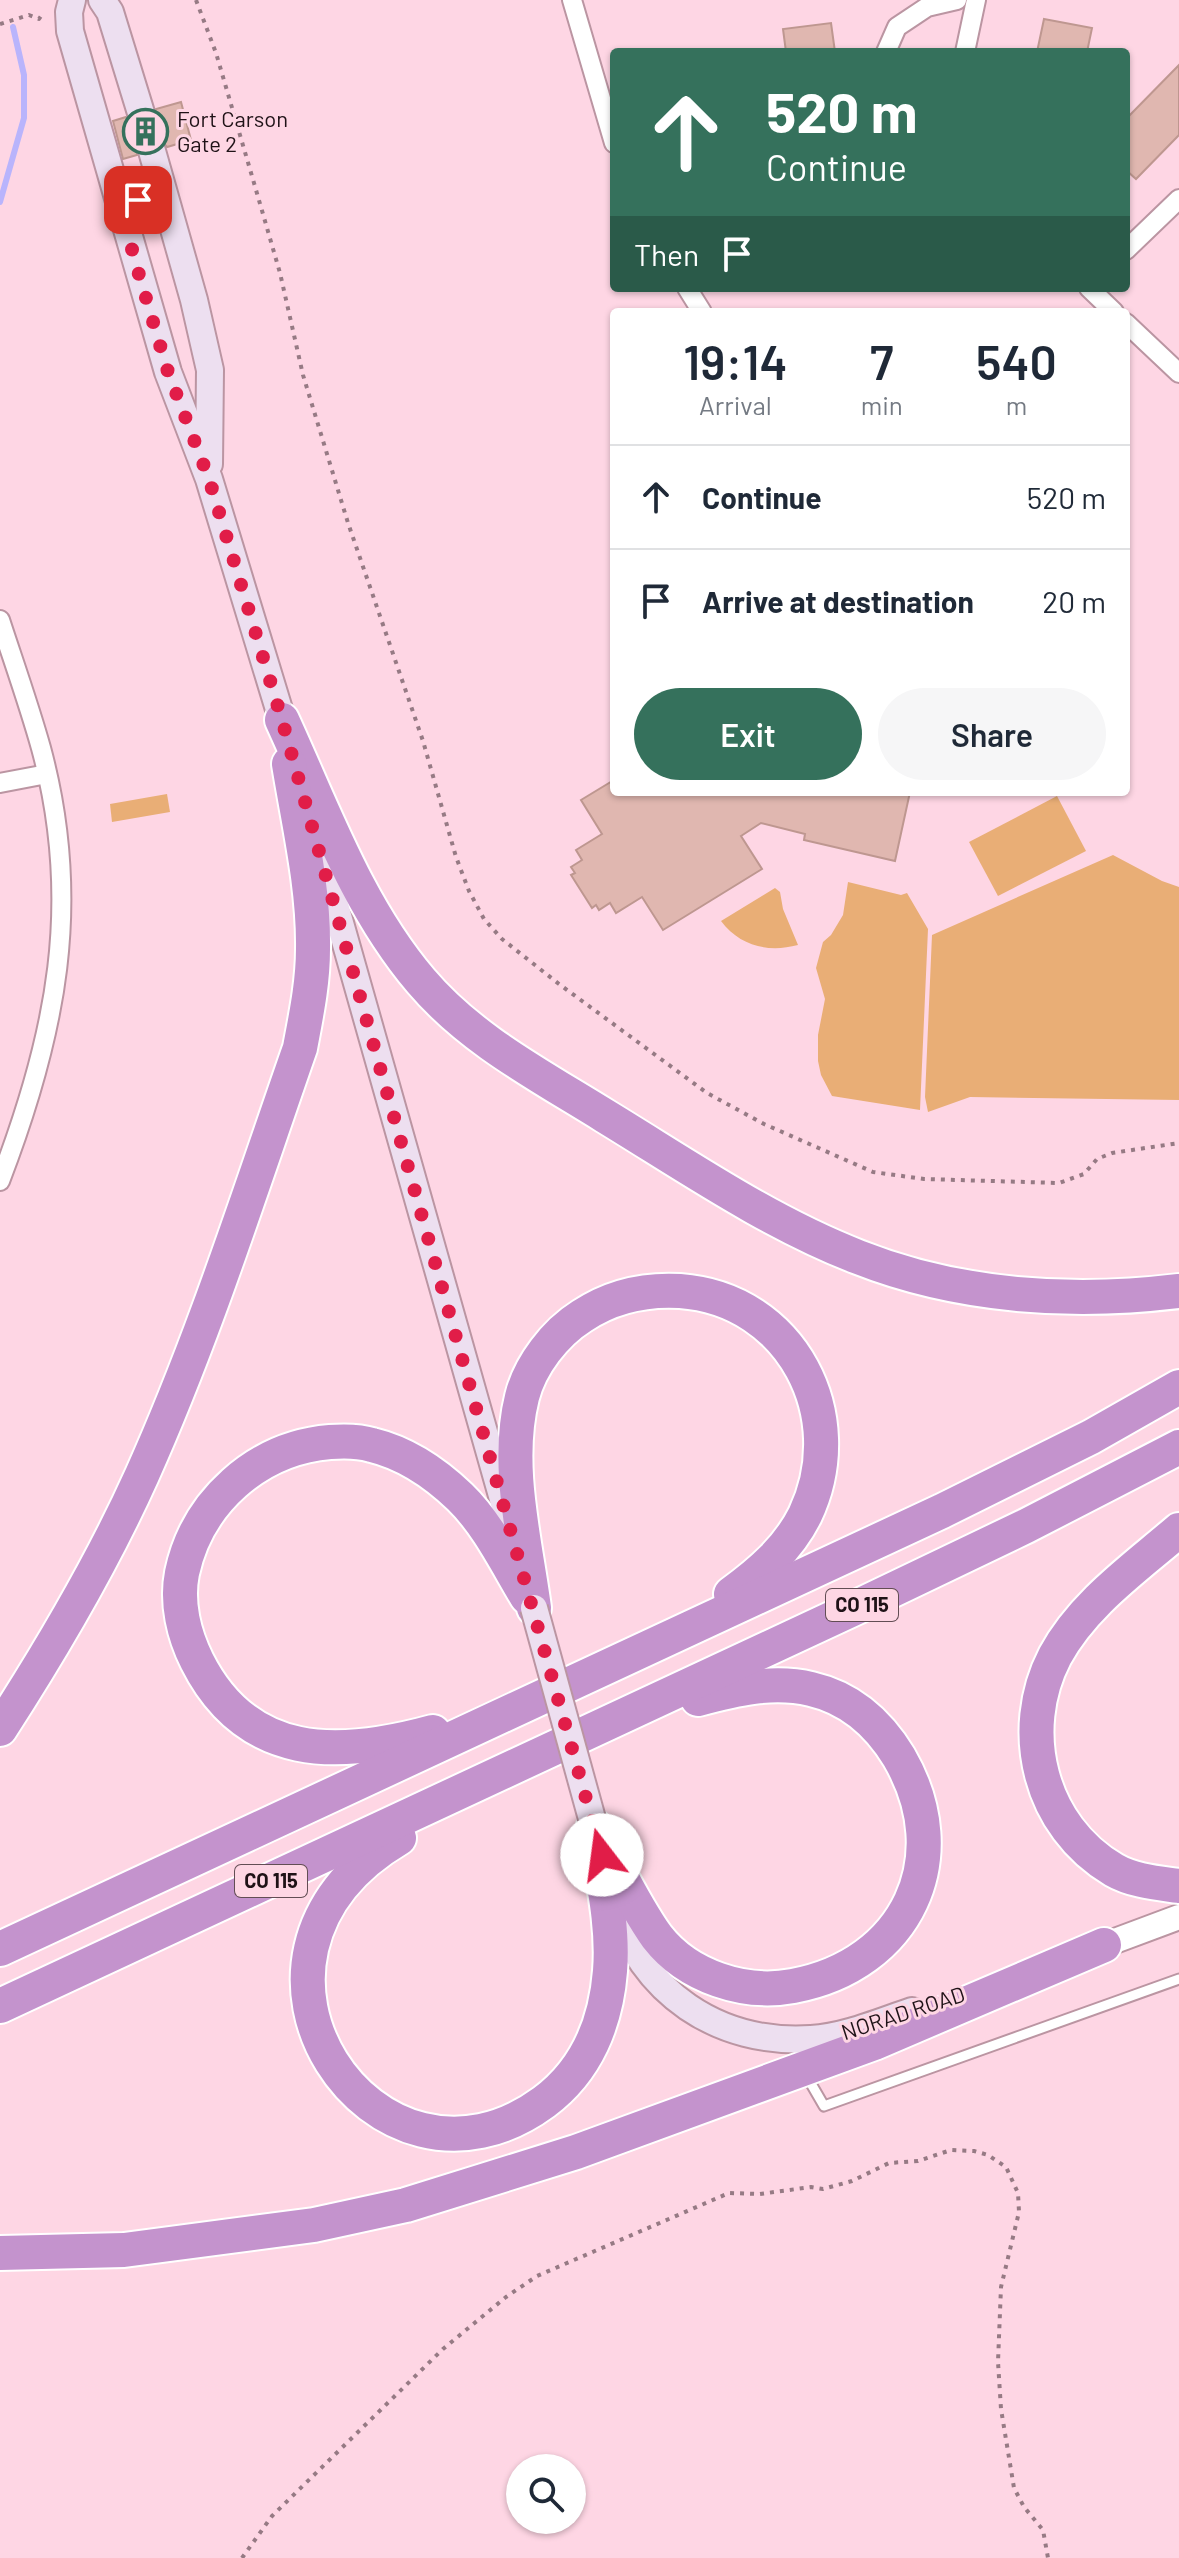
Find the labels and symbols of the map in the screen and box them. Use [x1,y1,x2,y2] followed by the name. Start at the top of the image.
[177,105,288,156] place label: Fort Carson Gate 2
[122,108,170,156] building icon: Fort Carson Gate 2
[104,166,172,234] pin
[826,1589,898,1621] road number: CO 115
[560,1813,644,1897] position arrow
[235,1865,307,1897] road number: CO 115
[838,1980,968,2044] street label: NORAD ROAD

